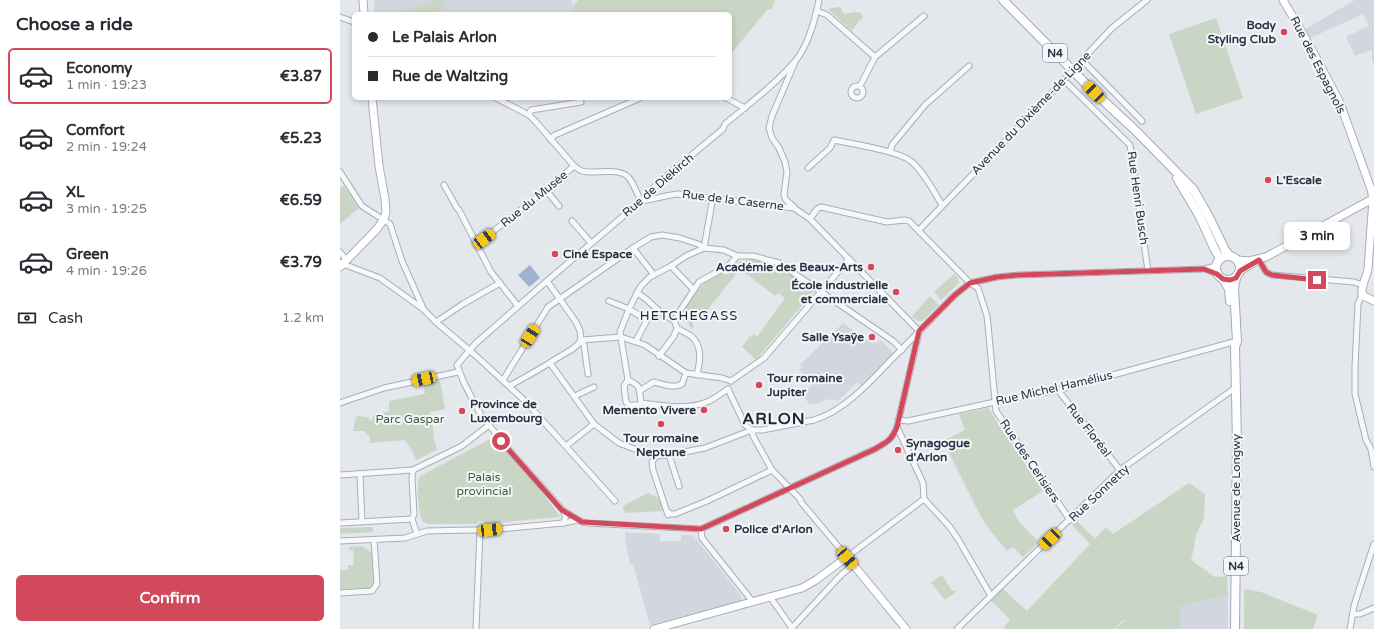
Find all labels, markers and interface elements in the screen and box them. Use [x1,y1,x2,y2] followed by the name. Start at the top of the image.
[16,13,133,35] text: Choose a ride
[1287,14,1349,116] street label: Rue des Espagnols
[1208,18,1277,47] place label: Body Styling Club
[1279,27,1289,37] marker: Body Styling Club
[392,28,497,46] text: Le Palais Arlon
[1043,44,1067,62] road number: N4
[968,48,1094,177] street label: Avenue du Dixième-de-Ligne
[18,58,54,94] icon: car
[66,59,132,77] text: Economy
[280,67,322,85] text: €3.87
[392,67,508,85] text: Rue de Waltzing
[66,77,147,93] text: 1 min · 19:23
[1081,79,1107,105] car
[18,120,54,156] icon: car
[66,121,125,139] text: Comfort
[280,129,322,147] text: €5.23
[66,139,147,155] text: 2 min · 19:24
[620,150,696,220] street label: Rue de Diekirch
[1124,150,1152,246] street label: Rue Henri Busch
[498,168,570,230] street label: Rue du Musée
[1276,173,1322,187] place label: L'Escale
[1263,175,1273,185] marker: L'Escale
[18,182,54,218] icon: car
[66,183,85,201] text: XL
[681,187,785,213] street label: Rue de la Caserne
[280,191,322,209] text: €6.59
[66,201,147,217] text: 3 min · 19:25
[1284,222,1350,250] callout: 3 min
[471,227,497,251] car
[1300,228,1334,244] text: 3 min
[18,244,54,280] icon: car
[66,245,109,263] text: Green
[563,247,633,262] place label: Ciné Espace
[550,249,560,259] marker: Ciné Espace
[280,253,322,271] text: €3.79
[716,260,863,274] place label: Académie des Beaux-Arts
[866,262,876,272] marker: Académie des Beaux-Arts
[66,263,147,279] text: 4 min · 19:26
[1308,271,1326,289] route end
[791,278,888,306] place label: École industrielle et commerciale
[891,287,901,297] marker: École industrielle et commerciale
[16,307,38,329] icon: cash
[640,308,738,324] district label: HETCHEGASS
[48,309,83,327] text: Cash
[282,310,324,326] text: 1.2 km
[519,323,541,349] car
[802,330,864,345] place label: Salle Ysaÿe
[867,332,877,342] marker: Salle Ysaÿe
[994,368,1114,408] street label: Rue Michel Hamélius
[411,371,437,387] car
[766,371,843,400] place label: Tour romaine Jupiter
[754,380,764,390] marker: Tour romaine Jupiter
[470,397,542,426] place label: Province de Luxembourg
[1064,400,1114,460] street label: Rue Floréal
[602,403,696,417] place label: Memento Vivere
[699,405,709,415] marker: Memento Vivere
[457,406,467,416] marker: Province de Luxembourg
[742,409,806,429] district label: ARLON
[376,412,445,426] park label: Parc Gaspar
[997,417,1063,505] street label: Rue des Cerisiers
[656,419,666,429] marker: Tour romaine Neptune
[622,431,699,460] place label: Tour romaine Neptune
[492,432,510,450] route start
[1229,433,1243,542] street label: Avenue de Longwy
[906,436,970,464] place label: Synagogue d'Arlon
[893,445,903,455] marker: Synagogue d'Arlon
[1066,461,1132,525] street label: Rue Sonnetty
[457,470,511,498] park label: Palais provincial
[734,522,813,536] place label: Police d'Arlon
[477,523,503,537] car
[721,524,731,534] marker: Police d'Arlon
[1037,526,1063,552] car
[835,545,859,571] car
[1224,557,1248,575] road number: N4
[16,575,324,621] button: Confirm

